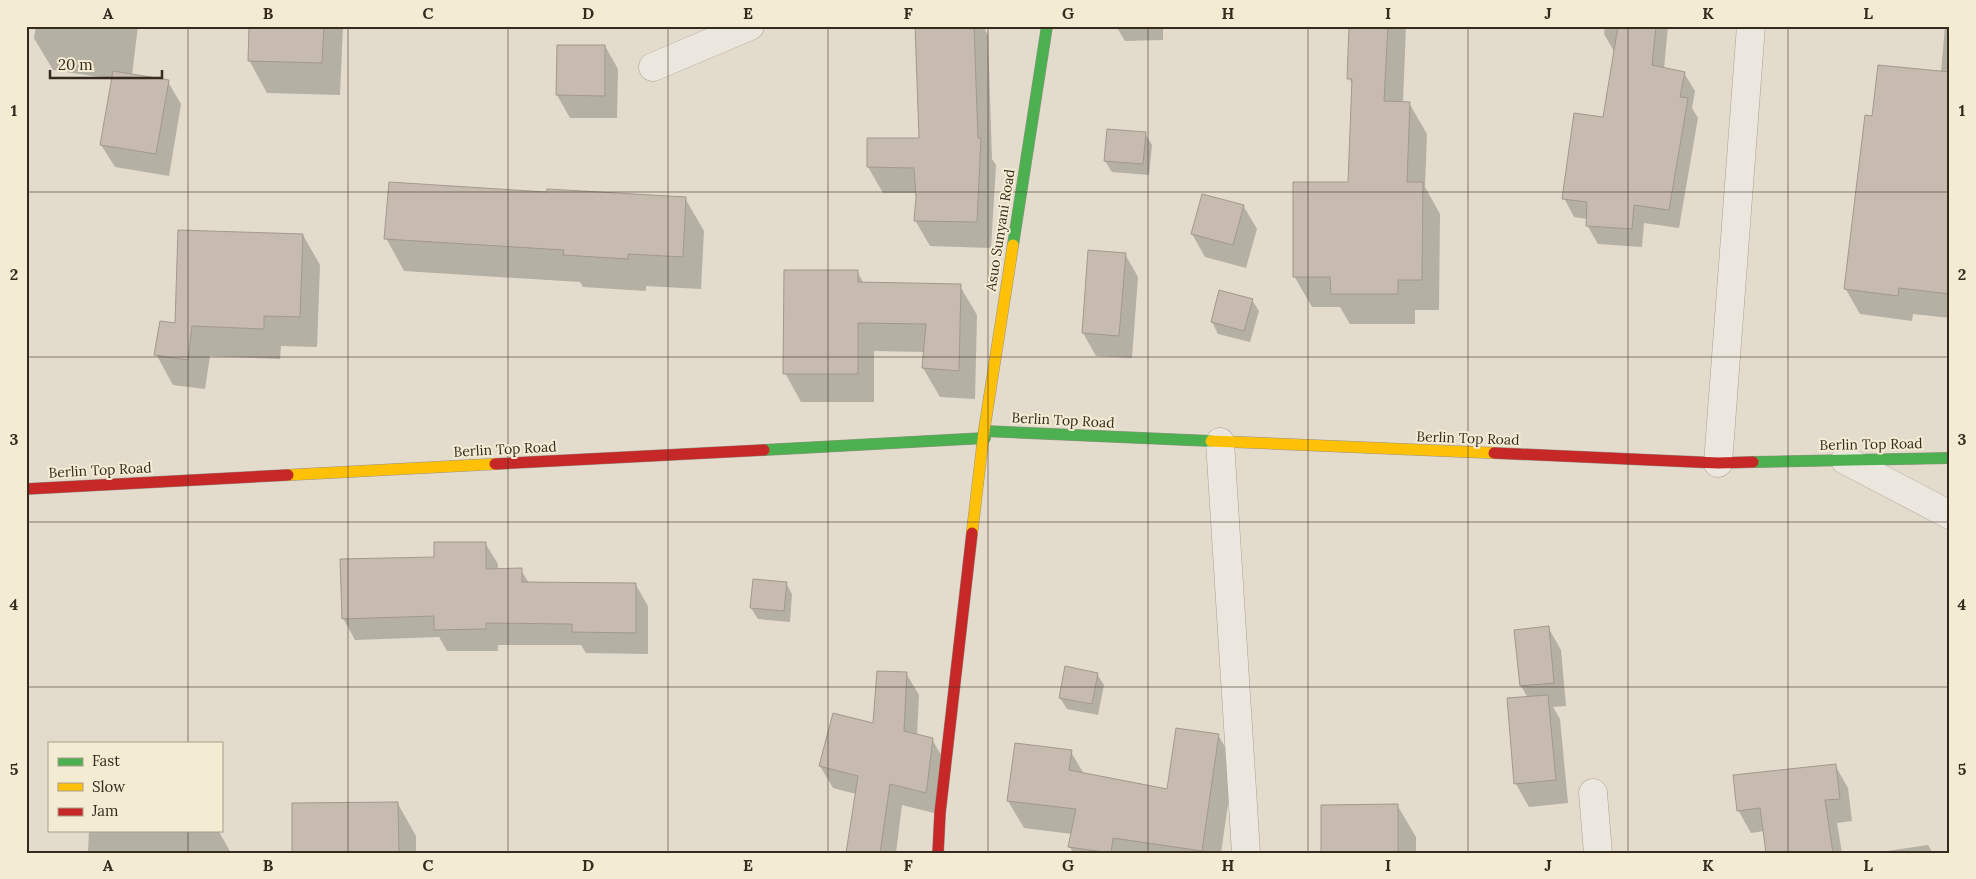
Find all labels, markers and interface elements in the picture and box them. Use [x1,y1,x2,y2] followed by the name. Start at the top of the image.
[103,3,114,23] text: A
[263,3,274,23] text: B
[422,3,434,23] text: C
[582,3,594,23] text: D
[743,3,753,23] text: E
[903,3,913,23] text: F
[1062,3,1074,23] text: G
[1222,3,1235,23] text: H
[1385,3,1391,23] text: I
[1544,3,1552,23] text: J
[1702,3,1714,23] text: K
[1863,3,1873,23] text: L
[50,48,162,80] scale bar
[58,55,93,74] text: 20 m
[11,100,17,120] text: 1
[1959,100,1965,120] text: 1
[981,168,1019,293] street label: Asuo Sunyani Road
[10,264,18,284] text: 2
[1958,264,1966,284] text: 2
[1011,408,1115,432] street label: Berlin Top Road
[1416,427,1520,449] street label: Berlin Top Road
[10,429,19,449] text: 3
[1958,429,1967,449] text: 3
[1819,434,1923,454] street label: Berlin Top Road
[453,437,557,461] street label: Berlin Top Road
[48,458,152,482] street label: Berlin Top Road
[10,594,19,614] text: 4
[1958,594,1967,614] text: 4
[48,742,222,832] legend
[92,751,120,770] text: Fast
[10,759,19,779] text: 5
[1958,759,1967,779] text: 5
[92,777,125,796] text: Slow
[91,801,119,820] text: Jam
[103,855,114,875] text: A
[263,855,274,875] text: B
[422,855,434,875] text: C
[582,855,594,875] text: D
[743,855,753,875] text: E
[903,855,913,875] text: F
[1062,855,1074,875] text: G
[1222,855,1235,875] text: H
[1385,855,1391,875] text: I
[1544,855,1552,875] text: J
[1702,855,1714,875] text: K
[1863,855,1873,875] text: L

